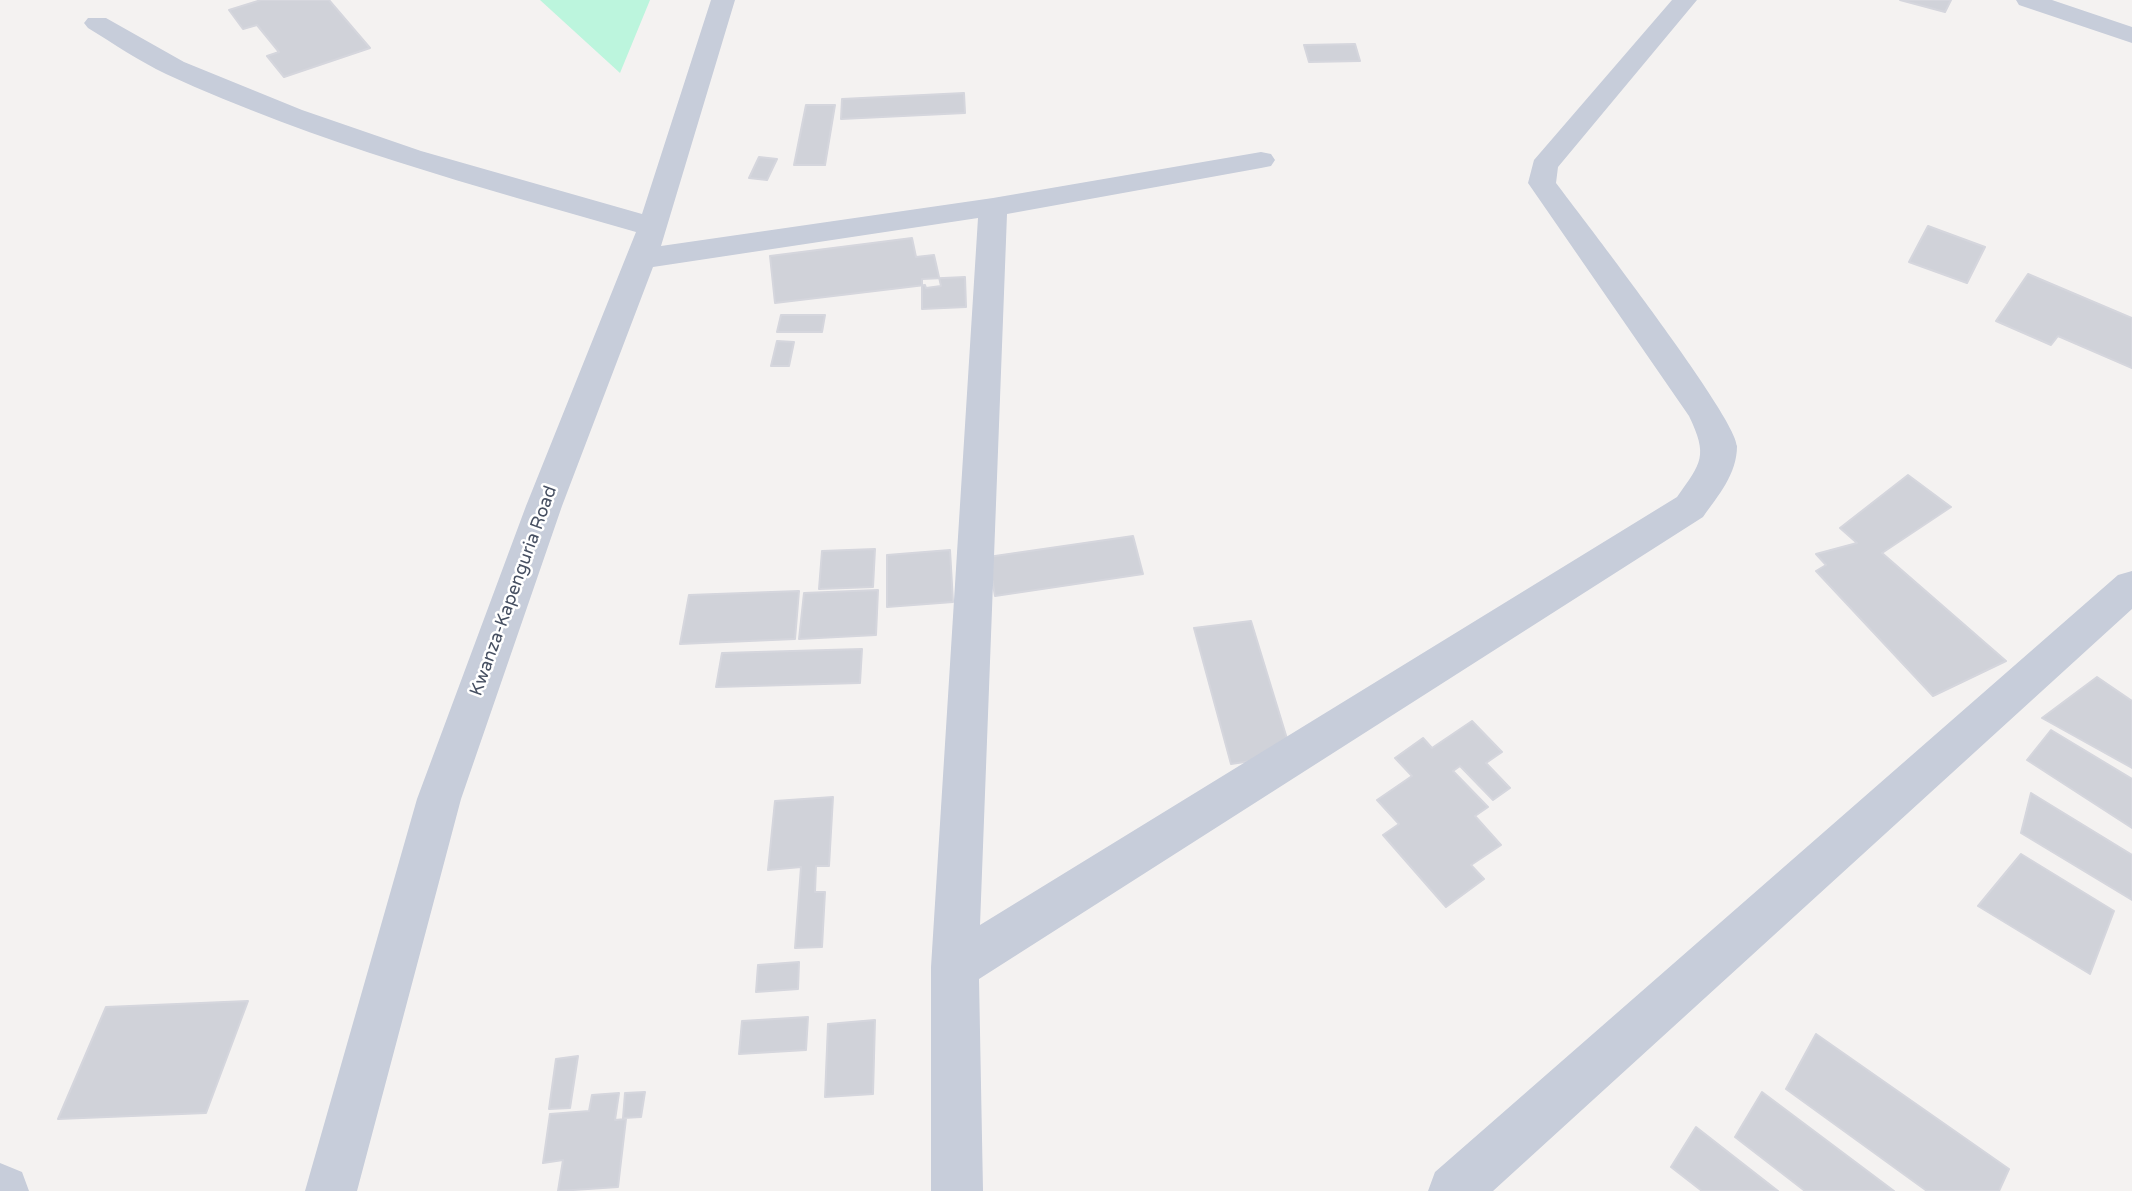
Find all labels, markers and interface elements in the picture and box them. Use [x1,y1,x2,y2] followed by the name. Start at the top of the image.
[466,483,562,699] street label: Kwanza-Kapenguria Road

